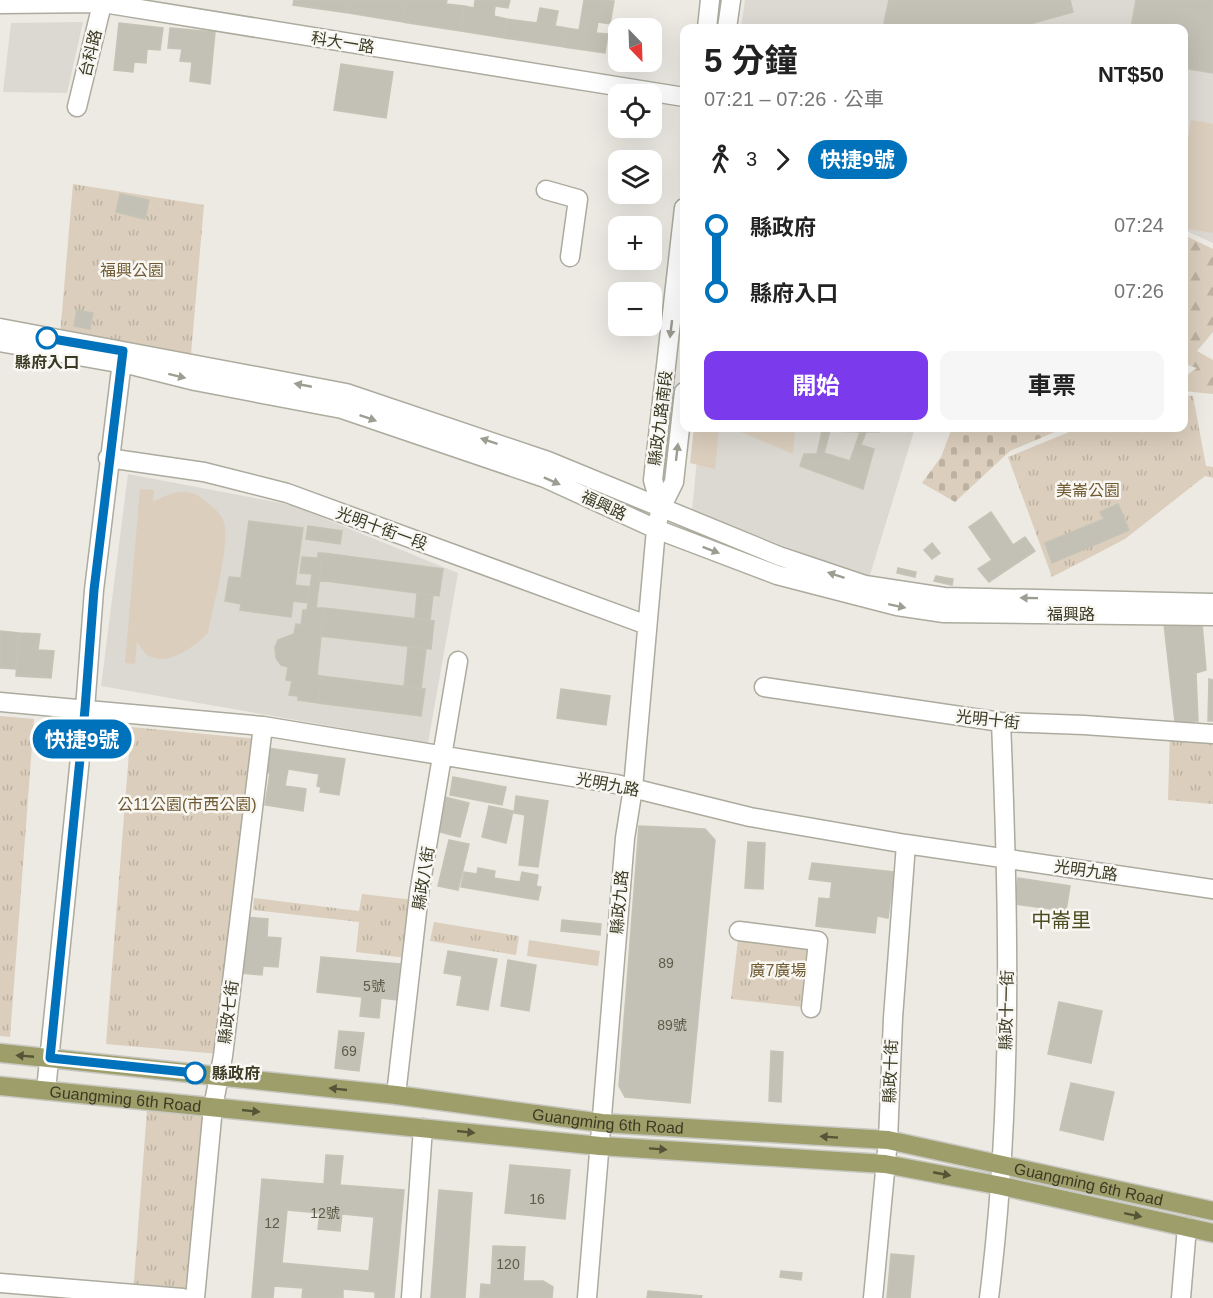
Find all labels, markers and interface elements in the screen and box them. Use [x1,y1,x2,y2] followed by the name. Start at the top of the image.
[608,18,662,72] north arrow
[608,18,662,336] map controls
[76,28,105,78] street label: 台科路
[310,29,376,56] street label: 科大一路
[704,42,798,79] text: 5 分鐘
[1098,62,1164,87] text: NT$50
[608,84,662,138] button: locate
[704,88,884,110] text: 07:21 – 07:26 · 公車
[704,143,737,176] icon: walk
[766,143,799,176] icon: forward
[746,148,757,170] text: 3
[820,148,895,171] text: 快捷9號
[608,150,662,204] button: layers
[1114,214,1164,236] text: 07:24
[750,215,816,240] text: 縣政府
[608,216,662,270] button: +
[100,262,164,279] park label: 福興公園
[1114,280,1164,302] text: 07:26
[750,281,838,306] text: 縣府入口
[608,282,662,336] button: −
[666,320,675,339] one-way arrow
[36,327,58,349] marker: 縣府入口
[704,351,928,420] button: 開始
[940,351,1164,420] button: 車票
[15,354,79,371] place label: 縣府入口
[646,369,675,467] street label: 縣政九路南段
[168,372,187,382] one-way arrow
[293,380,312,389] one-way arrow
[359,414,377,423] one-way arrow
[480,436,498,445] one-way arrow
[672,443,682,462] one-way arrow
[544,477,561,486] one-way arrow
[1056,482,1120,499] park label: 美崙公園
[578,488,629,523] street label: 福興路
[334,504,430,553] street label: 光明十街一段
[702,545,720,555] one-way arrow
[827,570,845,579] one-way arrow
[1019,594,1038,603] one-way arrow
[888,601,907,611] one-way arrow
[1047,606,1095,623] street label: 福興路
[955,708,1021,731] street label: 光明十街
[40,720,124,758] line badge: 快捷9號
[45,728,119,751] text: 快捷9號
[575,770,641,799] street label: 光明九路
[117,796,257,813] park label: 公11公園(市西公園)
[410,845,437,911] street label: 縣政八街
[1053,858,1119,883] street label: 光明九路
[608,869,631,935] street label: 縣政九路
[1031,909,1091,931] district label: 中崙里
[658,955,674,971] house number: 89
[750,962,806,979] park label: 廣7廣場
[997,970,1016,1050] street label: 縣政十一街
[363,978,385,994] house number: 5號
[216,979,241,1045] street label: 縣政七街
[657,1017,687,1033] house number: 89號
[881,1039,900,1103] street label: 縣政十街
[341,1043,357,1059] house number: 69
[15,1051,34,1061] one-way arrow
[184,1062,206,1084] marker: 縣政府
[212,1065,260,1082] place label: 縣政府
[49,1083,202,1115] street label: Guangming 6th Road
[328,1084,347,1094] one-way arrow
[241,1106,260,1116] one-way arrow
[531,1106,684,1137] street label: Guangming 6th Road
[456,1127,475,1137] one-way arrow
[820,1132,839,1141] one-way arrow
[649,1145,668,1154] one-way arrow
[1012,1160,1165,1209] street label: Guangming 6th Road
[933,1170,952,1179] one-way arrow
[529,1191,545,1207] house number: 16
[310,1205,340,1221] house number: 12號
[1124,1210,1142,1220] one-way arrow
[264,1215,280,1231] house number: 12
[496,1256,520,1272] house number: 120

